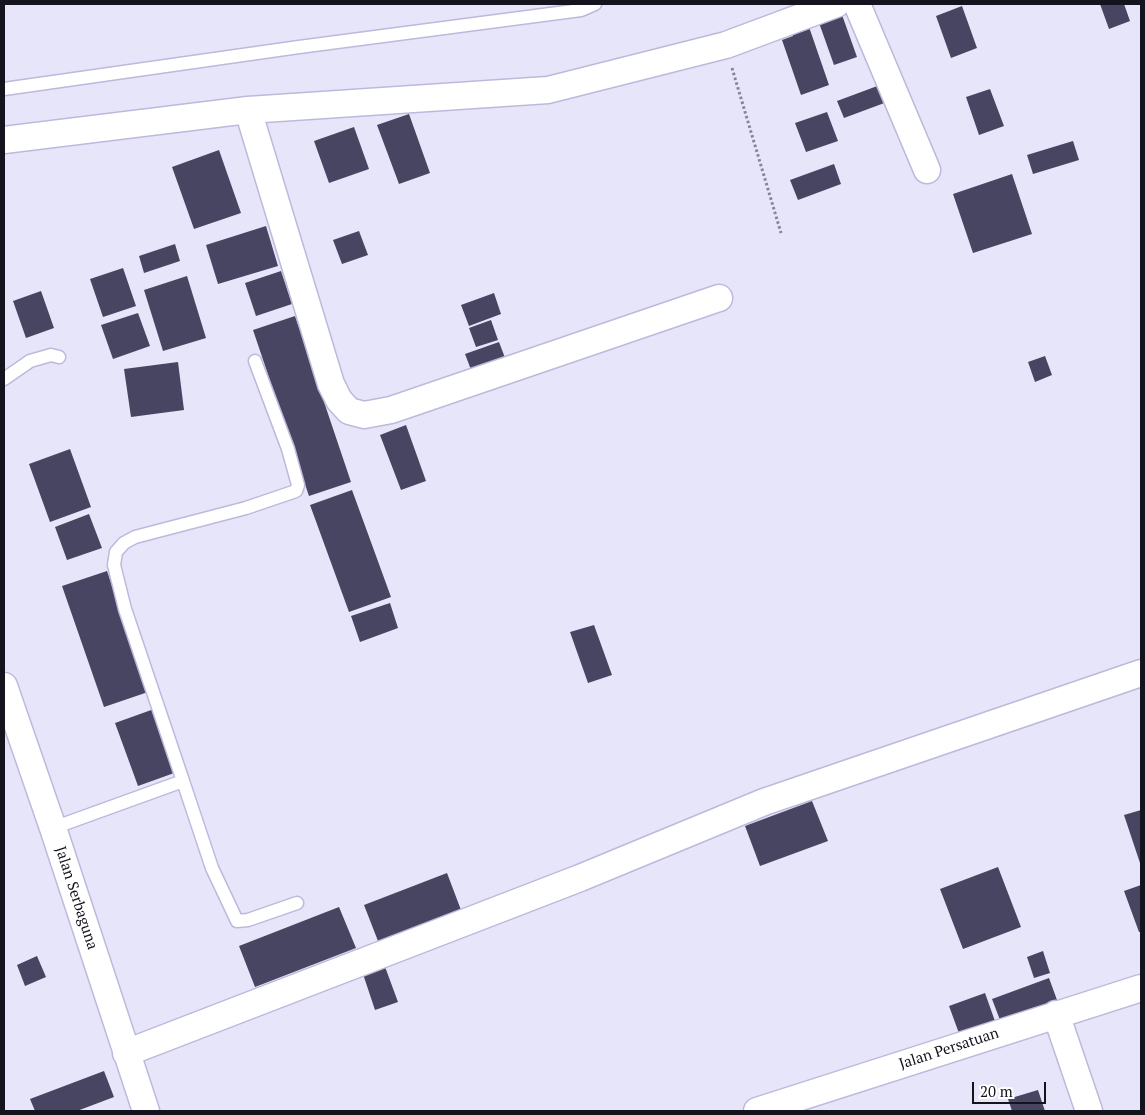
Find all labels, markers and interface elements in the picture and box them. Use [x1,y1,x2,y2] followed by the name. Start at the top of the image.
[51,844,101,952] street label: Jalan Serbaguna
[897,1024,1001,1074] street label: Jalan Persatuan
[975,1072,1049,1104] scale bar
[980,1081,1013,1101] text: 20 m

